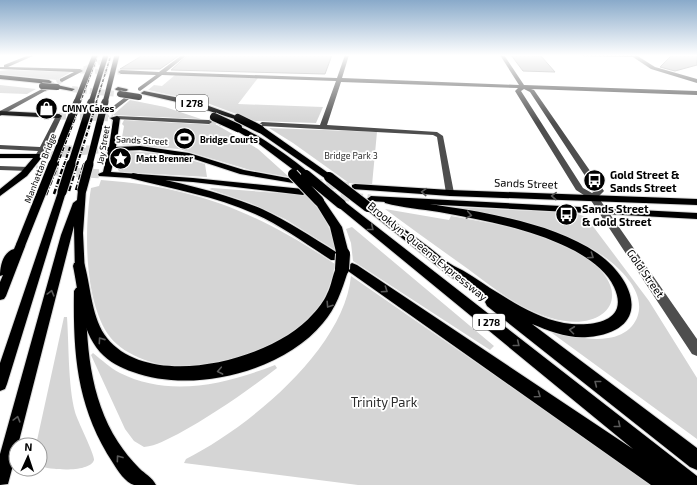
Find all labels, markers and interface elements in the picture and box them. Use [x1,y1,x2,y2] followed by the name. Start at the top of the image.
[33,95,59,121] shop icon: CMNY Cakes
[176,95,208,111] road number: I 278
[62,103,115,114] place label: CMNY Cakes
[94,124,112,165] street label: Jay Street
[172,126,198,152] sports icon: Bridge Courts
[22,131,58,204] street label: Manhattan Bridge
[116,133,169,147] street label: Sands Street
[200,134,258,145] place label: Bridge Courts
[107,145,133,171] place icon: Matt Brenner
[324,150,378,161] park label: Bridge Park 3
[136,153,193,164] place label: Matt Brenner
[581,167,607,193] bus stop icon: Gold Street & Sands Street
[610,168,680,194] place label: Gold Street & Sands Street
[494,175,558,191] street label: Sands Street
[421,187,427,196] one-way arrow
[551,192,557,200] one-way arrow
[365,199,490,304] street label: Brooklyn-Queens Expressway
[554,201,580,227] bus stop icon: Sands Street & Gold Street
[582,202,652,228] place label: Sands Street & Gold Street
[466,211,472,219] one-way arrow
[367,223,374,230] one-way arrow
[625,246,667,300] street label: Gold Street
[587,251,594,259] one-way arrow
[380,285,387,292] one-way arrow
[46,290,54,296] one-way arrow
[326,301,333,308] one-way arrow
[473,314,505,330] road number: I 278
[569,325,575,334] one-way arrow
[99,338,106,345] one-way arrow
[512,339,519,346] one-way arrow
[217,367,223,375] one-way arrow
[594,381,601,388] one-way arrow
[534,390,541,398] one-way arrow
[351,394,418,410] park label: Trinity Park
[12,416,21,423] one-way arrow
[614,421,621,428] one-way arrow
[8,437,48,477] north arrow
[24,440,33,453] text: N
[117,456,124,463] one-way arrow

